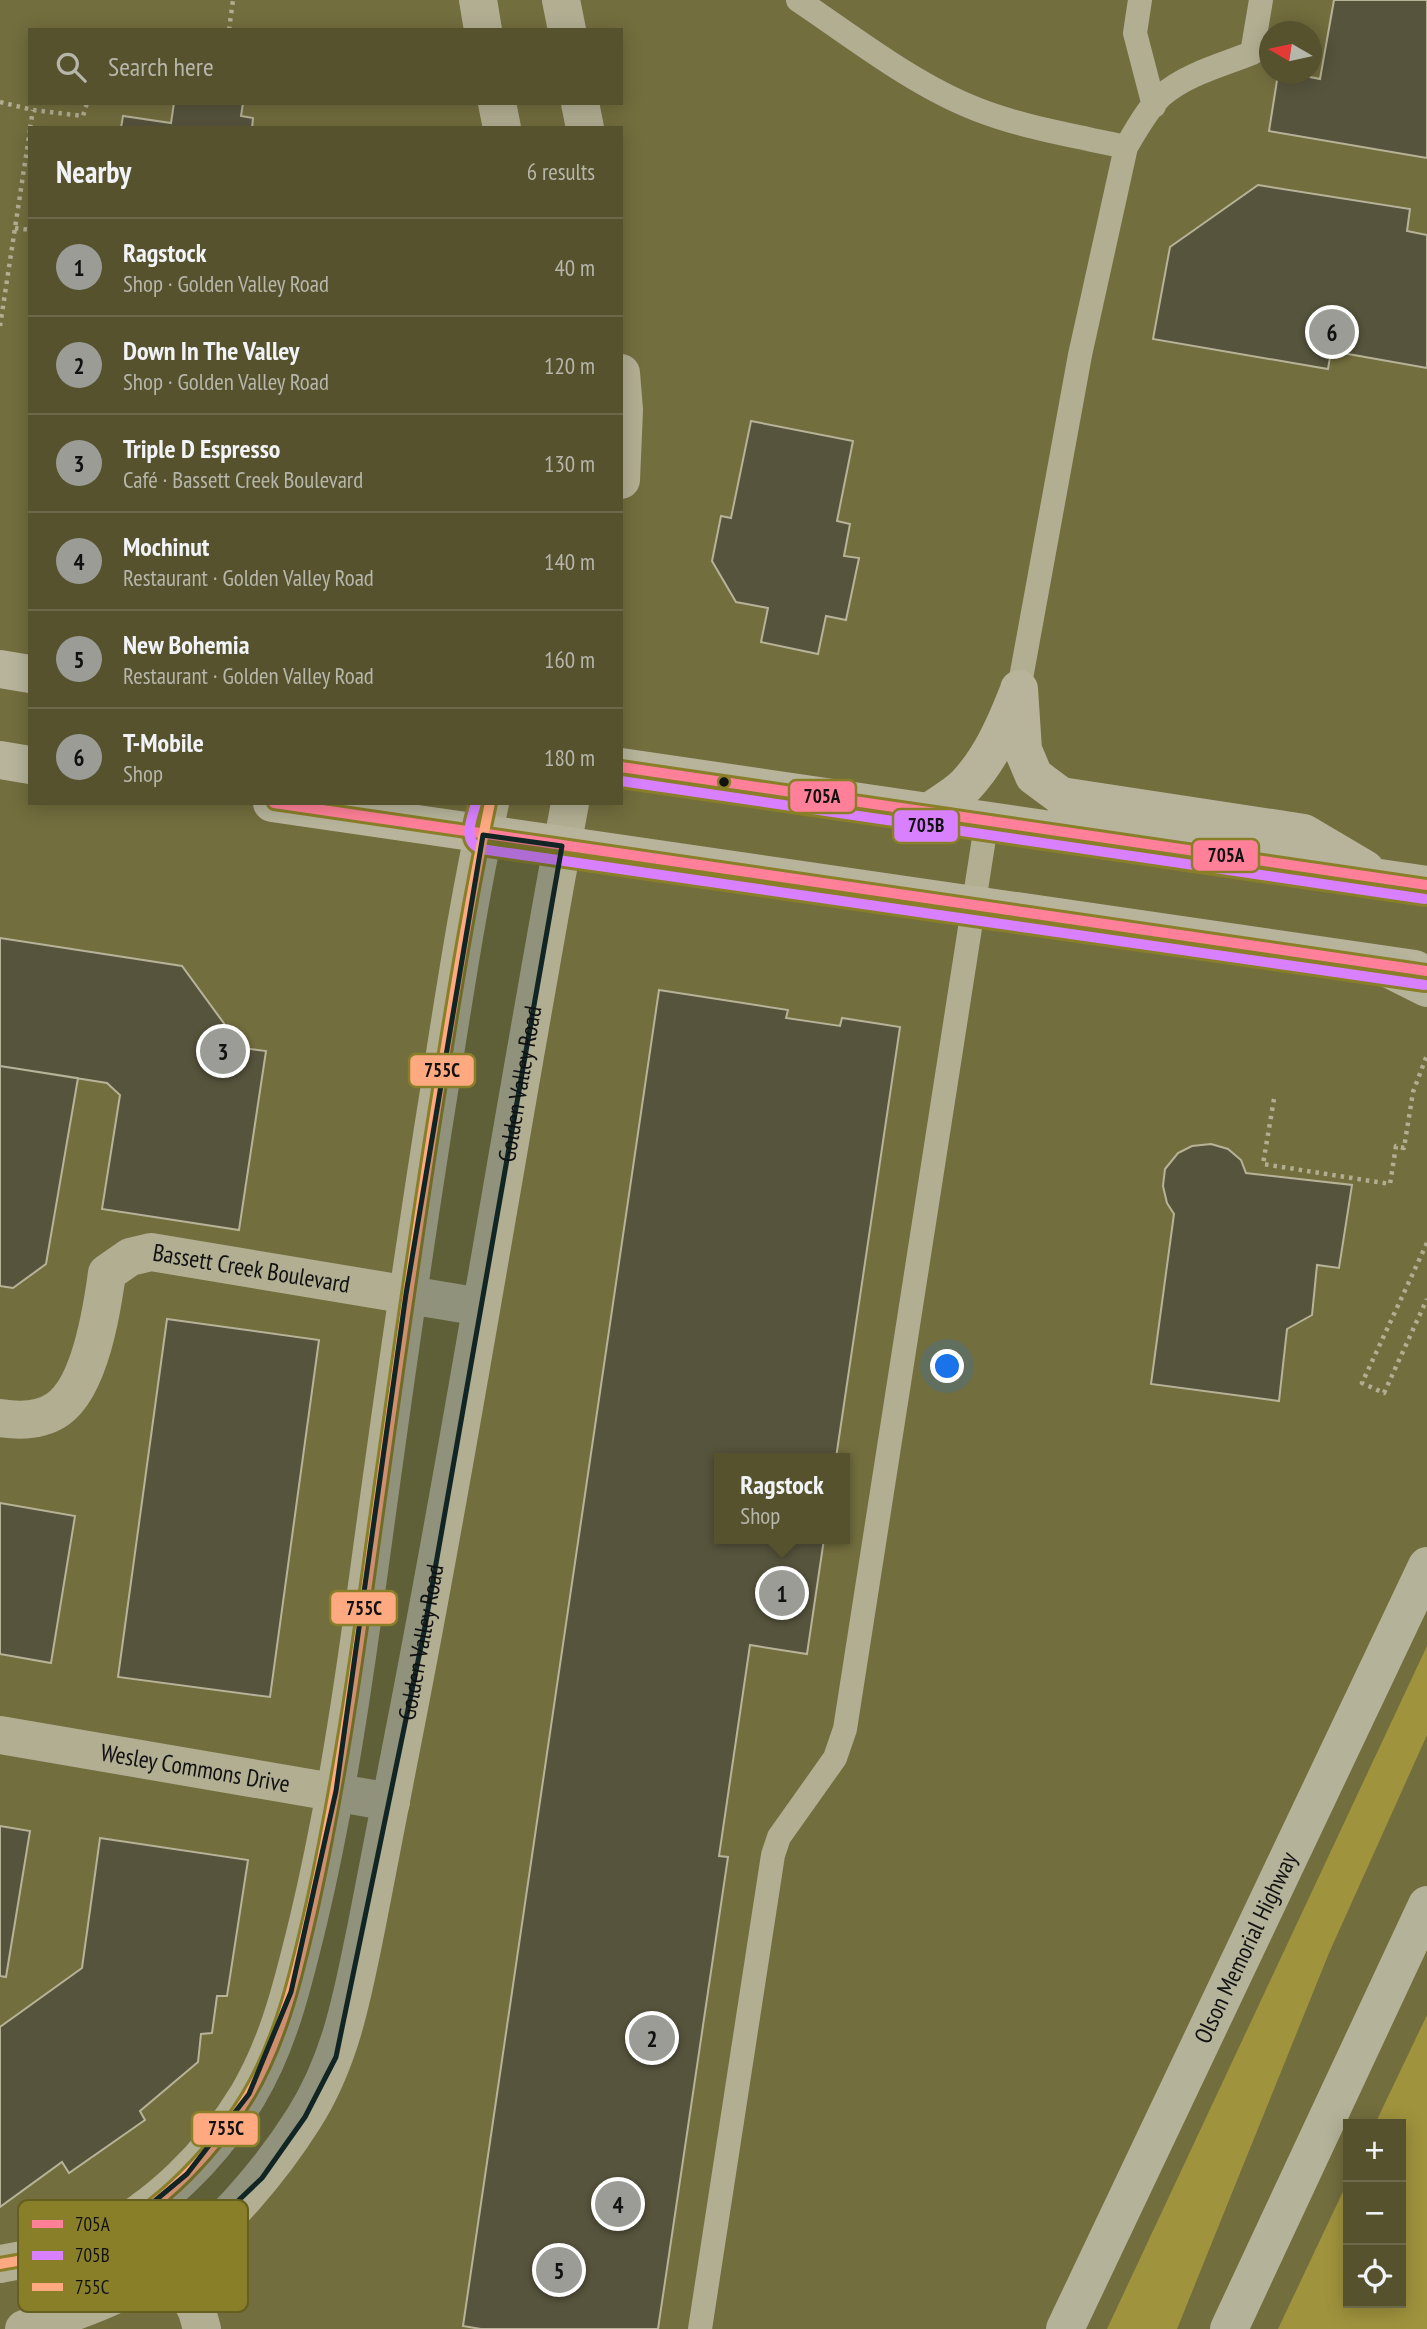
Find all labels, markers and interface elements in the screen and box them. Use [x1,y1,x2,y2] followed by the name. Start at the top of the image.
[1259,21,1322,84] north arrow
[28,28,623,105] search box
[52,48,90,86] icon: search
[108,50,214,83] text: Search here
[56,152,131,191] text: Nearby
[527,157,595,186] text: 6 results
[123,236,206,269] text: Ragstock
[74,253,85,282] text: 1
[554,253,595,282] text: 40 m
[123,269,329,298] text: Shop · Golden Valley Road
[1309,306,1355,358] pin: 6
[123,334,300,367] text: Down In The Valley
[74,351,85,380] text: 2
[544,351,595,380] text: 120 m
[123,367,329,396] text: Shop · Golden Valley Road
[123,432,280,465] text: Triple D Espresso
[74,449,85,478] text: 3
[544,449,595,478] text: 130 m
[123,465,363,494] text: Café · Bassett Creek Boulevard
[123,530,209,563] text: Mochinut
[74,547,85,576] text: 4
[544,547,595,576] text: 140 m
[123,563,374,592] text: Restaurant · Golden Valley Road
[123,628,249,661] text: New Bohemia
[74,645,85,674] text: 5
[544,645,595,674] text: 160 m
[123,661,374,690] text: Restaurant · Golden Valley Road
[123,726,204,759] text: T-Mobile
[74,743,85,772] text: 6
[544,743,595,772] text: 180 m
[123,759,163,788] text: Shop
[717,775,731,789] unlabelled marker
[789,780,856,813] line badge: 705A
[804,784,841,808] text: 705A
[893,809,959,843] line badge: 705B
[908,813,944,837] text: 705B
[1192,839,1259,872] line badge: 705A
[1208,843,1245,867] text: 705A
[491,1003,548,1164] street label: Golden Valley Road
[200,1025,246,1077] pin: 3
[409,1054,475,1087] line badge: 755C
[424,1058,460,1082] text: 755C
[151,1237,352,1300] street label: Bassett Creek Boulevard
[930,1349,964,1383] your location
[714,1453,850,1544] popup
[740,1468,824,1501] text: Ragstock
[740,1501,780,1530] text: Shop
[391,1562,451,1723] street label: Golden Valley Road
[759,1567,805,1619] pin: 1
[330,1591,397,1625] line badge: 755C
[346,1596,382,1620] text: 755C
[98,1736,292,1799] street label: Wesley Commons Drive
[1187,1847,1304,2048] street label: Olson Memorial Highway
[629,2012,675,2064] pin: 2
[192,2112,259,2146] line badge: 755C
[208,2116,244,2140] text: 755C
[1343,2119,1406,2308] map controls
[1343,2119,1406,2182] button: +
[595,2178,641,2230] pin: 4
[1343,2182,1406,2245] button: −
[18,2200,248,2312] legend
[75,2212,110,2236] text: 705A
[75,2243,110,2267] text: 705B
[536,2244,582,2296] pin: 5
[1343,2245,1406,2308] button: locate
[75,2275,110,2299] text: 755C

